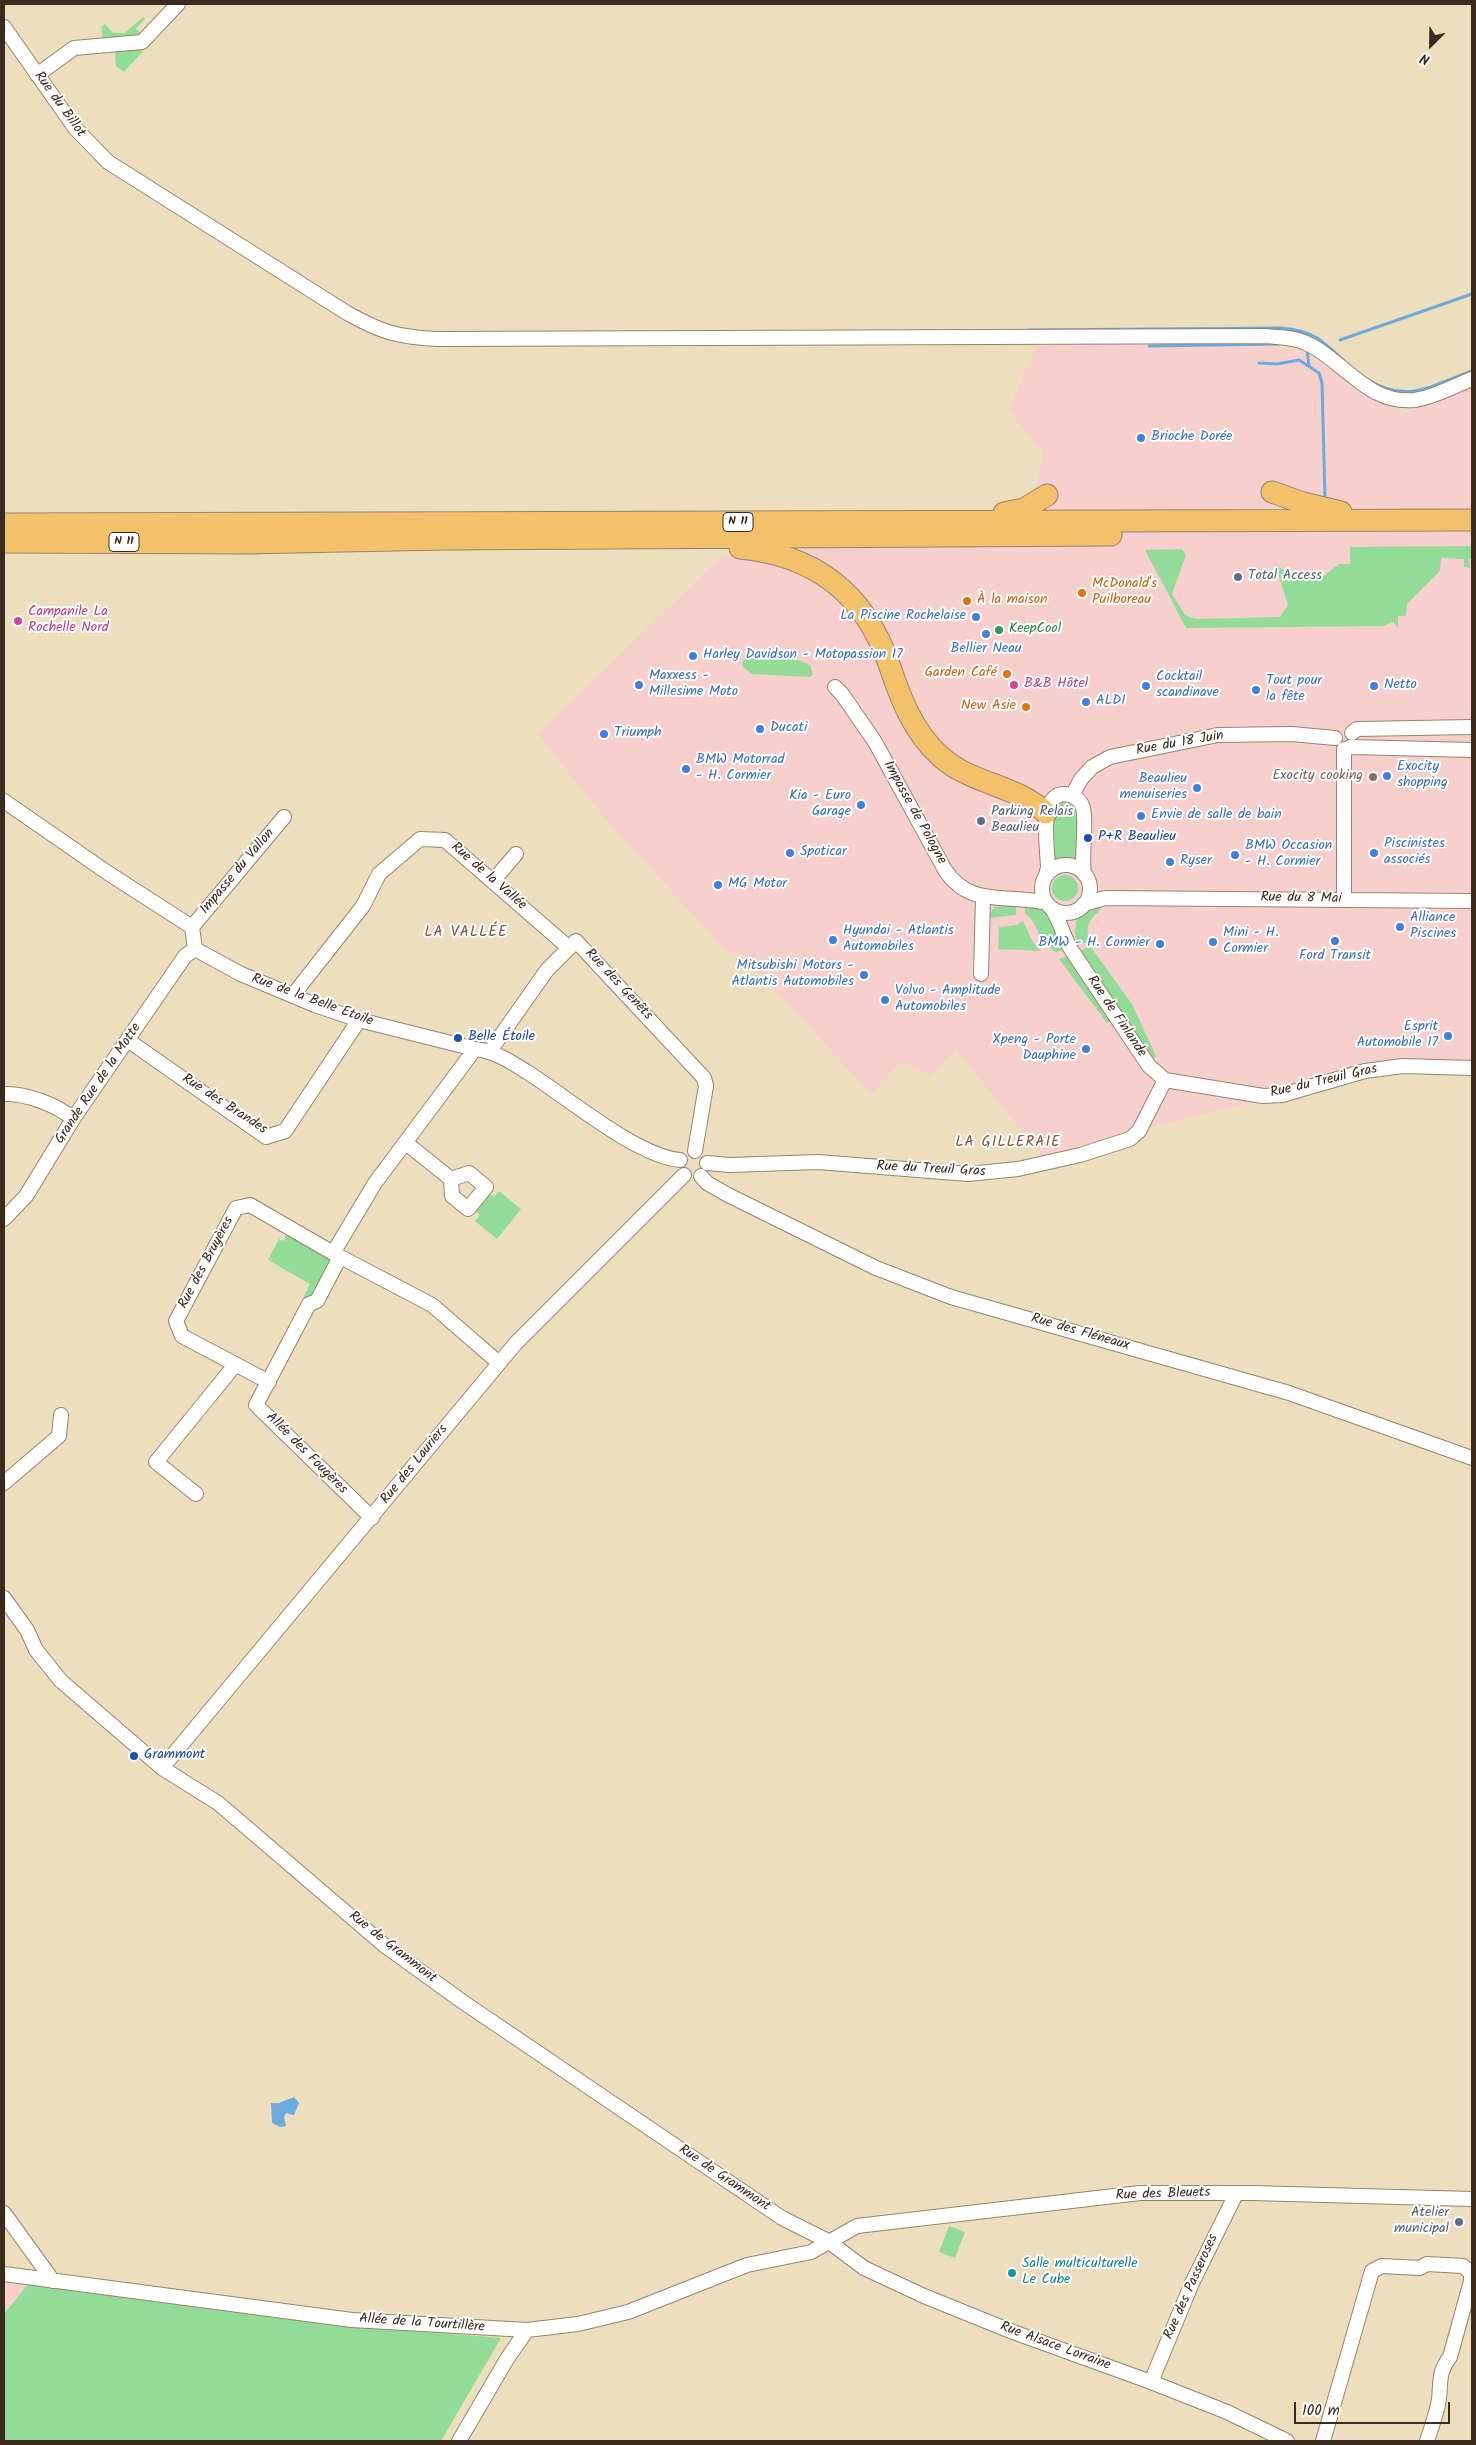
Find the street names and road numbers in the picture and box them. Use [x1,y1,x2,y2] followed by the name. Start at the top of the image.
[30,69,88,141] street label: Rue du Billot
[723,512,753,532] road number: N 11
[109,532,139,552] road number: N 11
[1135,728,1225,760] street label: Rue du 18 Juin
[879,758,949,868] street label: Impasse de Pologne
[197,826,279,918] street label: Impasse du Vallon
[447,840,529,914] street label: Rue de la Vallée
[1260,890,1342,908] street label: Rue du 8 Mai
[581,946,655,1024] street label: Rue des Genêts
[249,971,375,1031] street label: Rue de la Belle Etoile
[1083,973,1149,1061] street label: Rue de Finlande
[52,1020,146,1148] street label: Grande Rue de la Motte
[1269,1062,1379,1102] street label: Rue du Treuil Gras
[178,1071,270,1139] street label: Rue des Brandes
[876,1159,986,1181] street label: Rue du Treuil Gras
[176,1214,238,1312] street label: Rue des Bruyères
[1029,1311,1131,1355] street label: Rue des Fléneaux
[262,1410,350,1498] street label: Allée des Fougères
[378,1422,452,1508] street label: Rue des Lauriers
[345,1908,439,1988] street label: Rue de Grammont
[675,2142,773,2216] street label: Rue de Grammont
[1115,2185,1211,2205] street label: Rue des Bleuets
[1161,2232,1223,2342] street label: Rue des Passeroses
[359,2311,485,2337] street label: Allée de la Tourtillère
[997,2319,1113,2375] street label: Rue Alsace Lorraine

